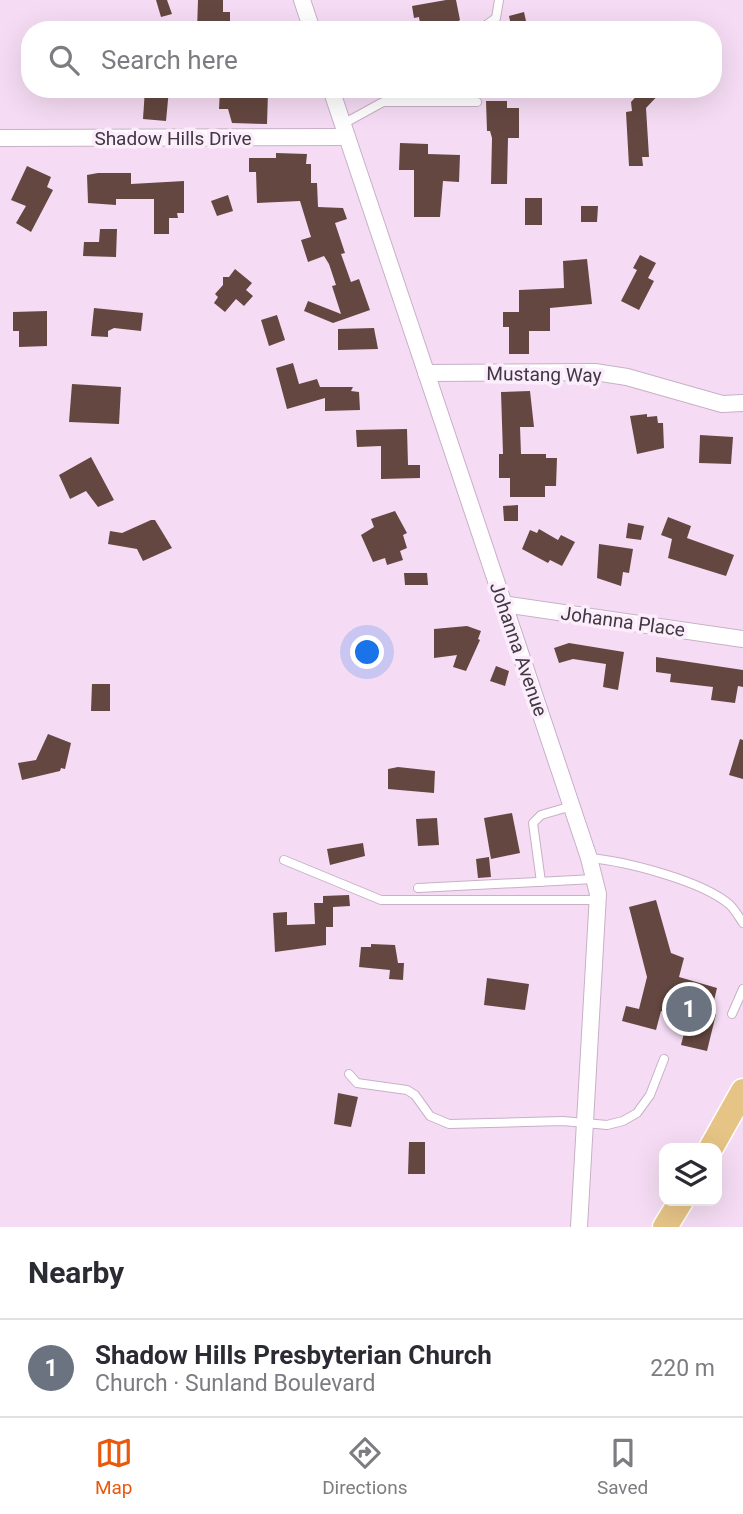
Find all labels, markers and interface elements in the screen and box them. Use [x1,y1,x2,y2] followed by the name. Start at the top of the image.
[21,21,722,98] search box
[45,41,83,79] icon: search
[101,45,238,75] text: Search here
[94,127,252,150] street label: Shadow Hills Drive
[486,362,602,387] street label: Mustang Way
[485,579,552,719] street label: Johanna Avenue
[559,601,686,642] street label: Johanna Place
[350,635,384,669] your location
[666,983,712,1035] pin: 1
[659,1143,722,1206] map controls
[659,1143,722,1206] button: layers
[28,1255,124,1290] text: Nearby
[95,1340,492,1370] text: Shadow Hills Presbyterian Church
[44,1355,58,1382] text: 1
[650,1355,715,1382] text: 220 m
[95,1370,375,1397] text: Church · Sunland Boulevard
[95,1434,133,1499] tab: Map
[322,1434,407,1499] tab: Directions
[597,1434,648,1499] tab: Saved

